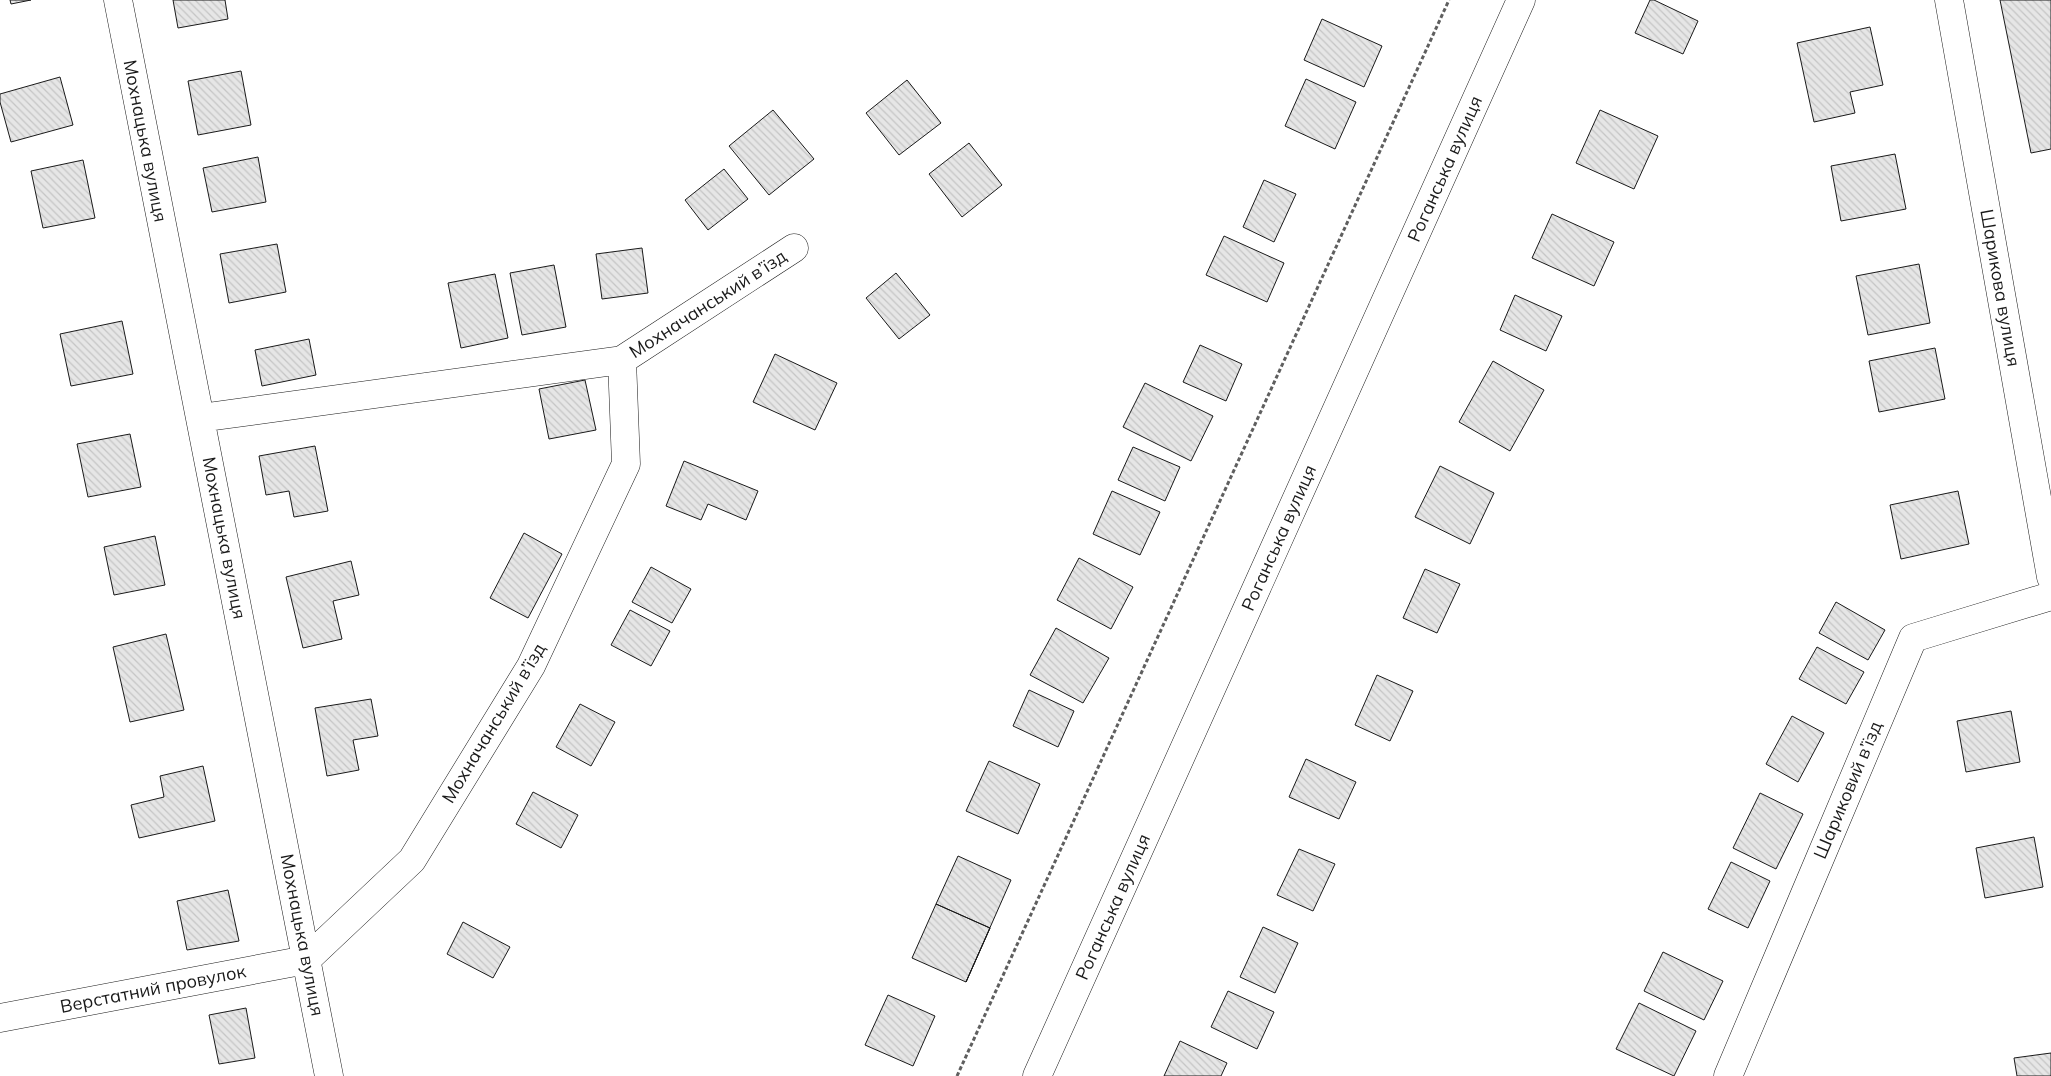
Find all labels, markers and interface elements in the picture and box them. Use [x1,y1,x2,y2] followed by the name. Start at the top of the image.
[118,58,173,224] street label: Мохнацька вулиця
[1402,92,1487,245] street label: Роганська вулиця
[1975,207,2026,368] street label: Шарикова вулиця
[625,244,791,363] street label: Мохначанський в’їзд
[197,455,252,621] street label: Мохнацька вулиця
[1236,461,1321,614] street label: Роганська вулиця
[437,638,551,807] street label: Мохначанський в’їзд
[1808,717,1887,862] street label: Шариковий в’їзд
[1070,830,1155,983] street label: Роганська вулиця
[275,852,330,1018] street label: Мохнацька вулиця
[58,959,248,1018] street label: Верстатний провулок

